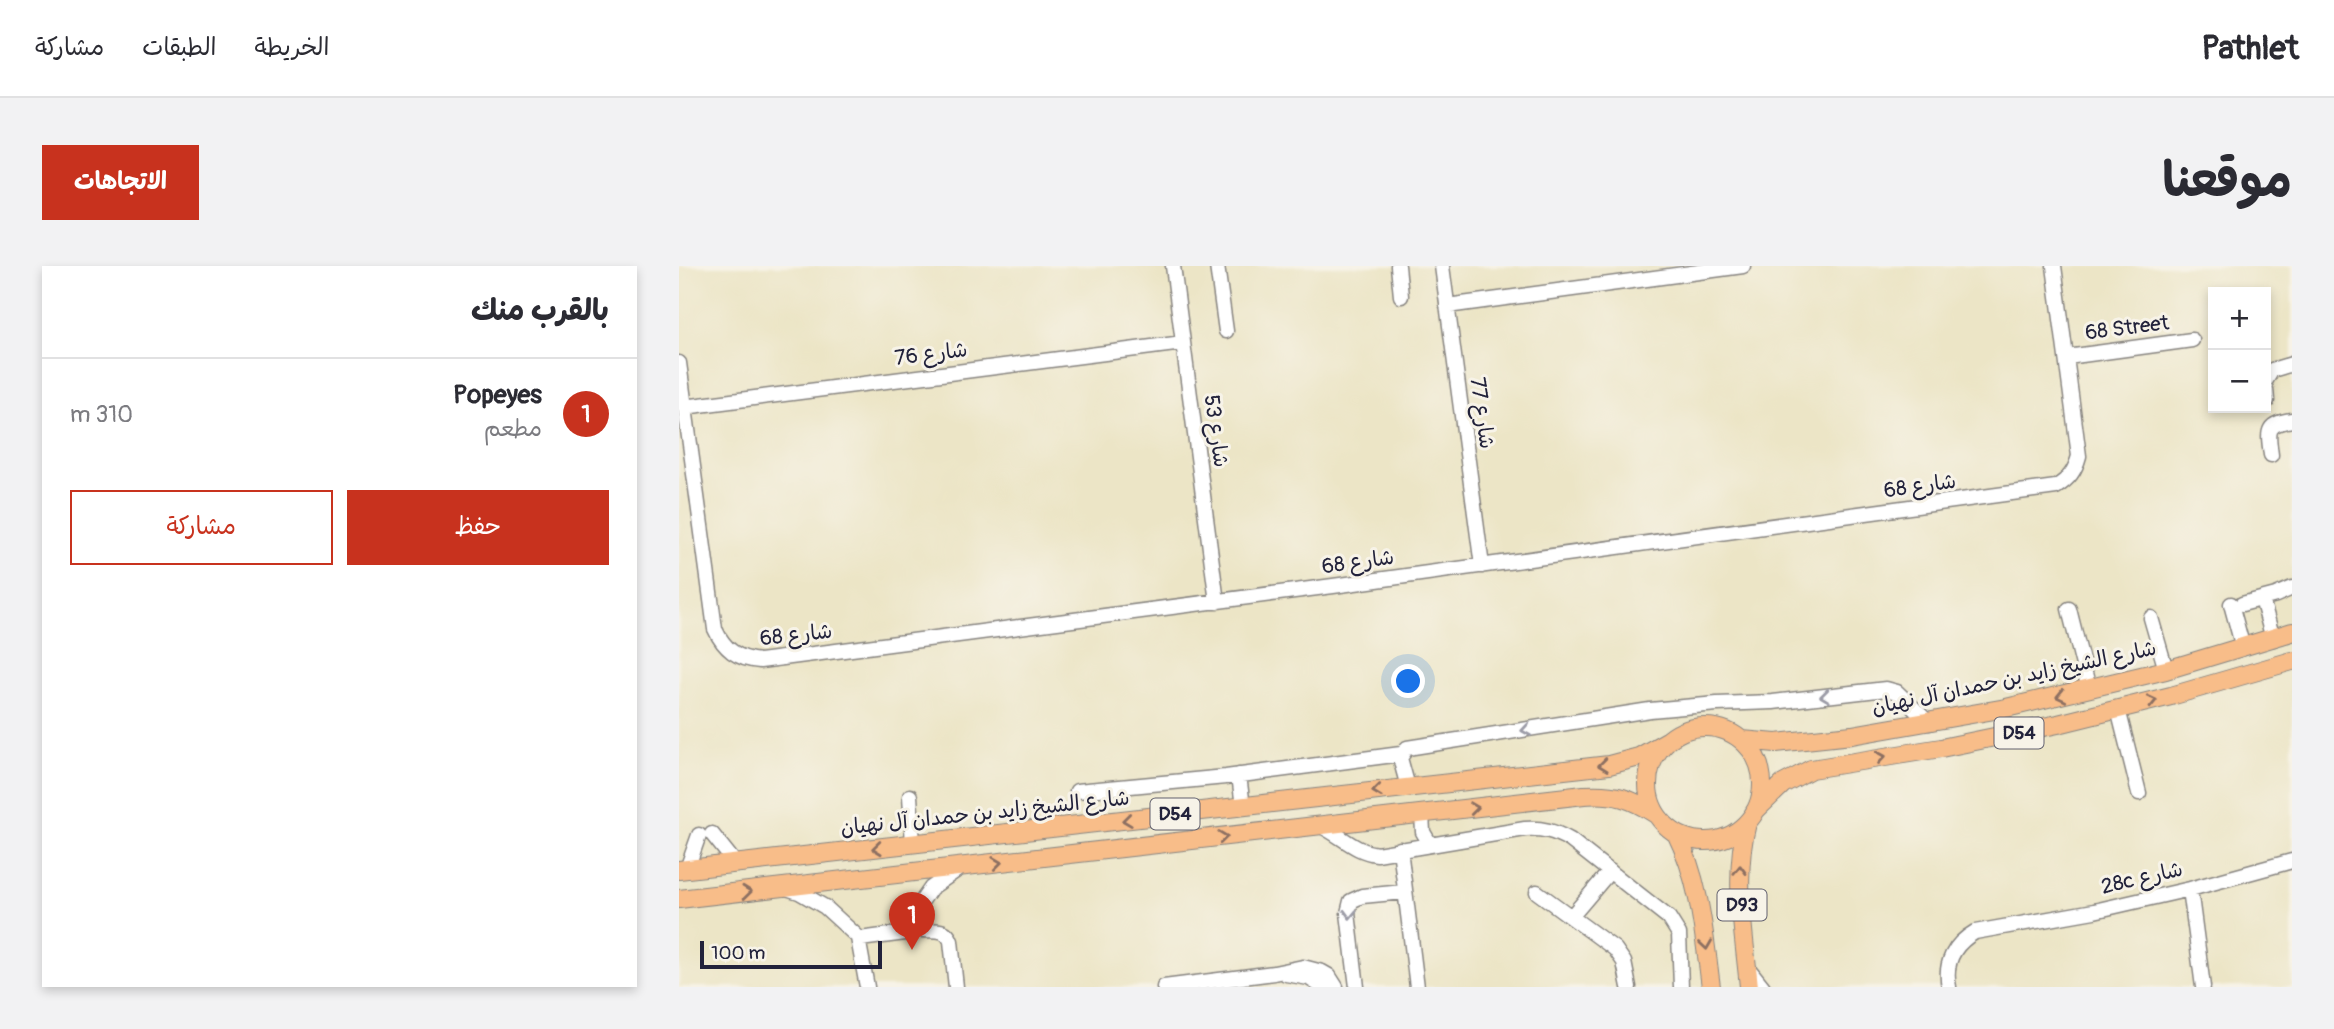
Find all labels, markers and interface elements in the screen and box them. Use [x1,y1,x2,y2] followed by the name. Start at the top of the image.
[2202,28,2299,69] text: Pathlet
[35,33,104,62] text: مشاركة
[142,33,217,62] text: الطبقات
[255,33,329,62] text: الخريطة
[42,145,199,220] button: الاتجاهات
[2162,150,2292,211] text: موقعنا
[2208,287,2271,413] map controls
[2208,287,2271,350] button: +
[471,292,609,329] text: بالقرب منك
[2084,309,2171,347] street label: 68 Street
[893,336,969,373] street label: شارع 76
[2208,350,2271,413] button: −
[1463,375,1500,451] street label: شارع 77
[453,379,542,411] text: Popeyes
[1197,393,1234,469] street label: شارع 53
[70,400,133,429] text: 310 m
[582,400,591,429] text: 1
[484,414,542,443] text: مطعم
[1882,468,1958,505] street label: شارع 68
[70,490,333,565] button: مشاركة
[347,490,609,565] button: حفظ
[1320,544,1396,581] street label: شارع 68
[758,618,834,653] street label: شارع 68
[1869,635,2159,722] street label: شارع الشيخ زايد بن حمدان آل نهيان
[1391,664,1425,698] your location
[1819,688,1831,703] one-way arrow
[2055,688,2067,702] one-way arrow
[2146,695,2158,709] one-way arrow
[1995,718,2043,748] road number: D54
[1520,722,1532,737] one-way arrow
[1876,750,1887,765] one-way arrow
[1598,758,1609,773] one-way arrow
[1372,783,1383,798] one-way arrow
[839,784,1131,843] street label: شارع الشيخ زايد بن حمدان آل نهيان
[1151,799,1199,830] road number: D54
[1468,801,1479,816] one-way arrow
[1121,812,1133,827] one-way arrow
[1217,830,1229,845] one-way arrow
[871,841,883,856] one-way arrow
[991,856,1003,871] one-way arrow
[2099,856,2186,901] street label: 28c شارع
[1732,864,1748,875] one-way arrow
[741,884,753,899] one-way arrow
[1717,890,1767,920] road number: D93
[889,892,935,950] pin: 1
[1342,909,1357,920] one-way arrow
[700,938,882,970] scale bar
[1698,939,1713,951] one-way arrow
[711,941,765,965] text: 100 m

